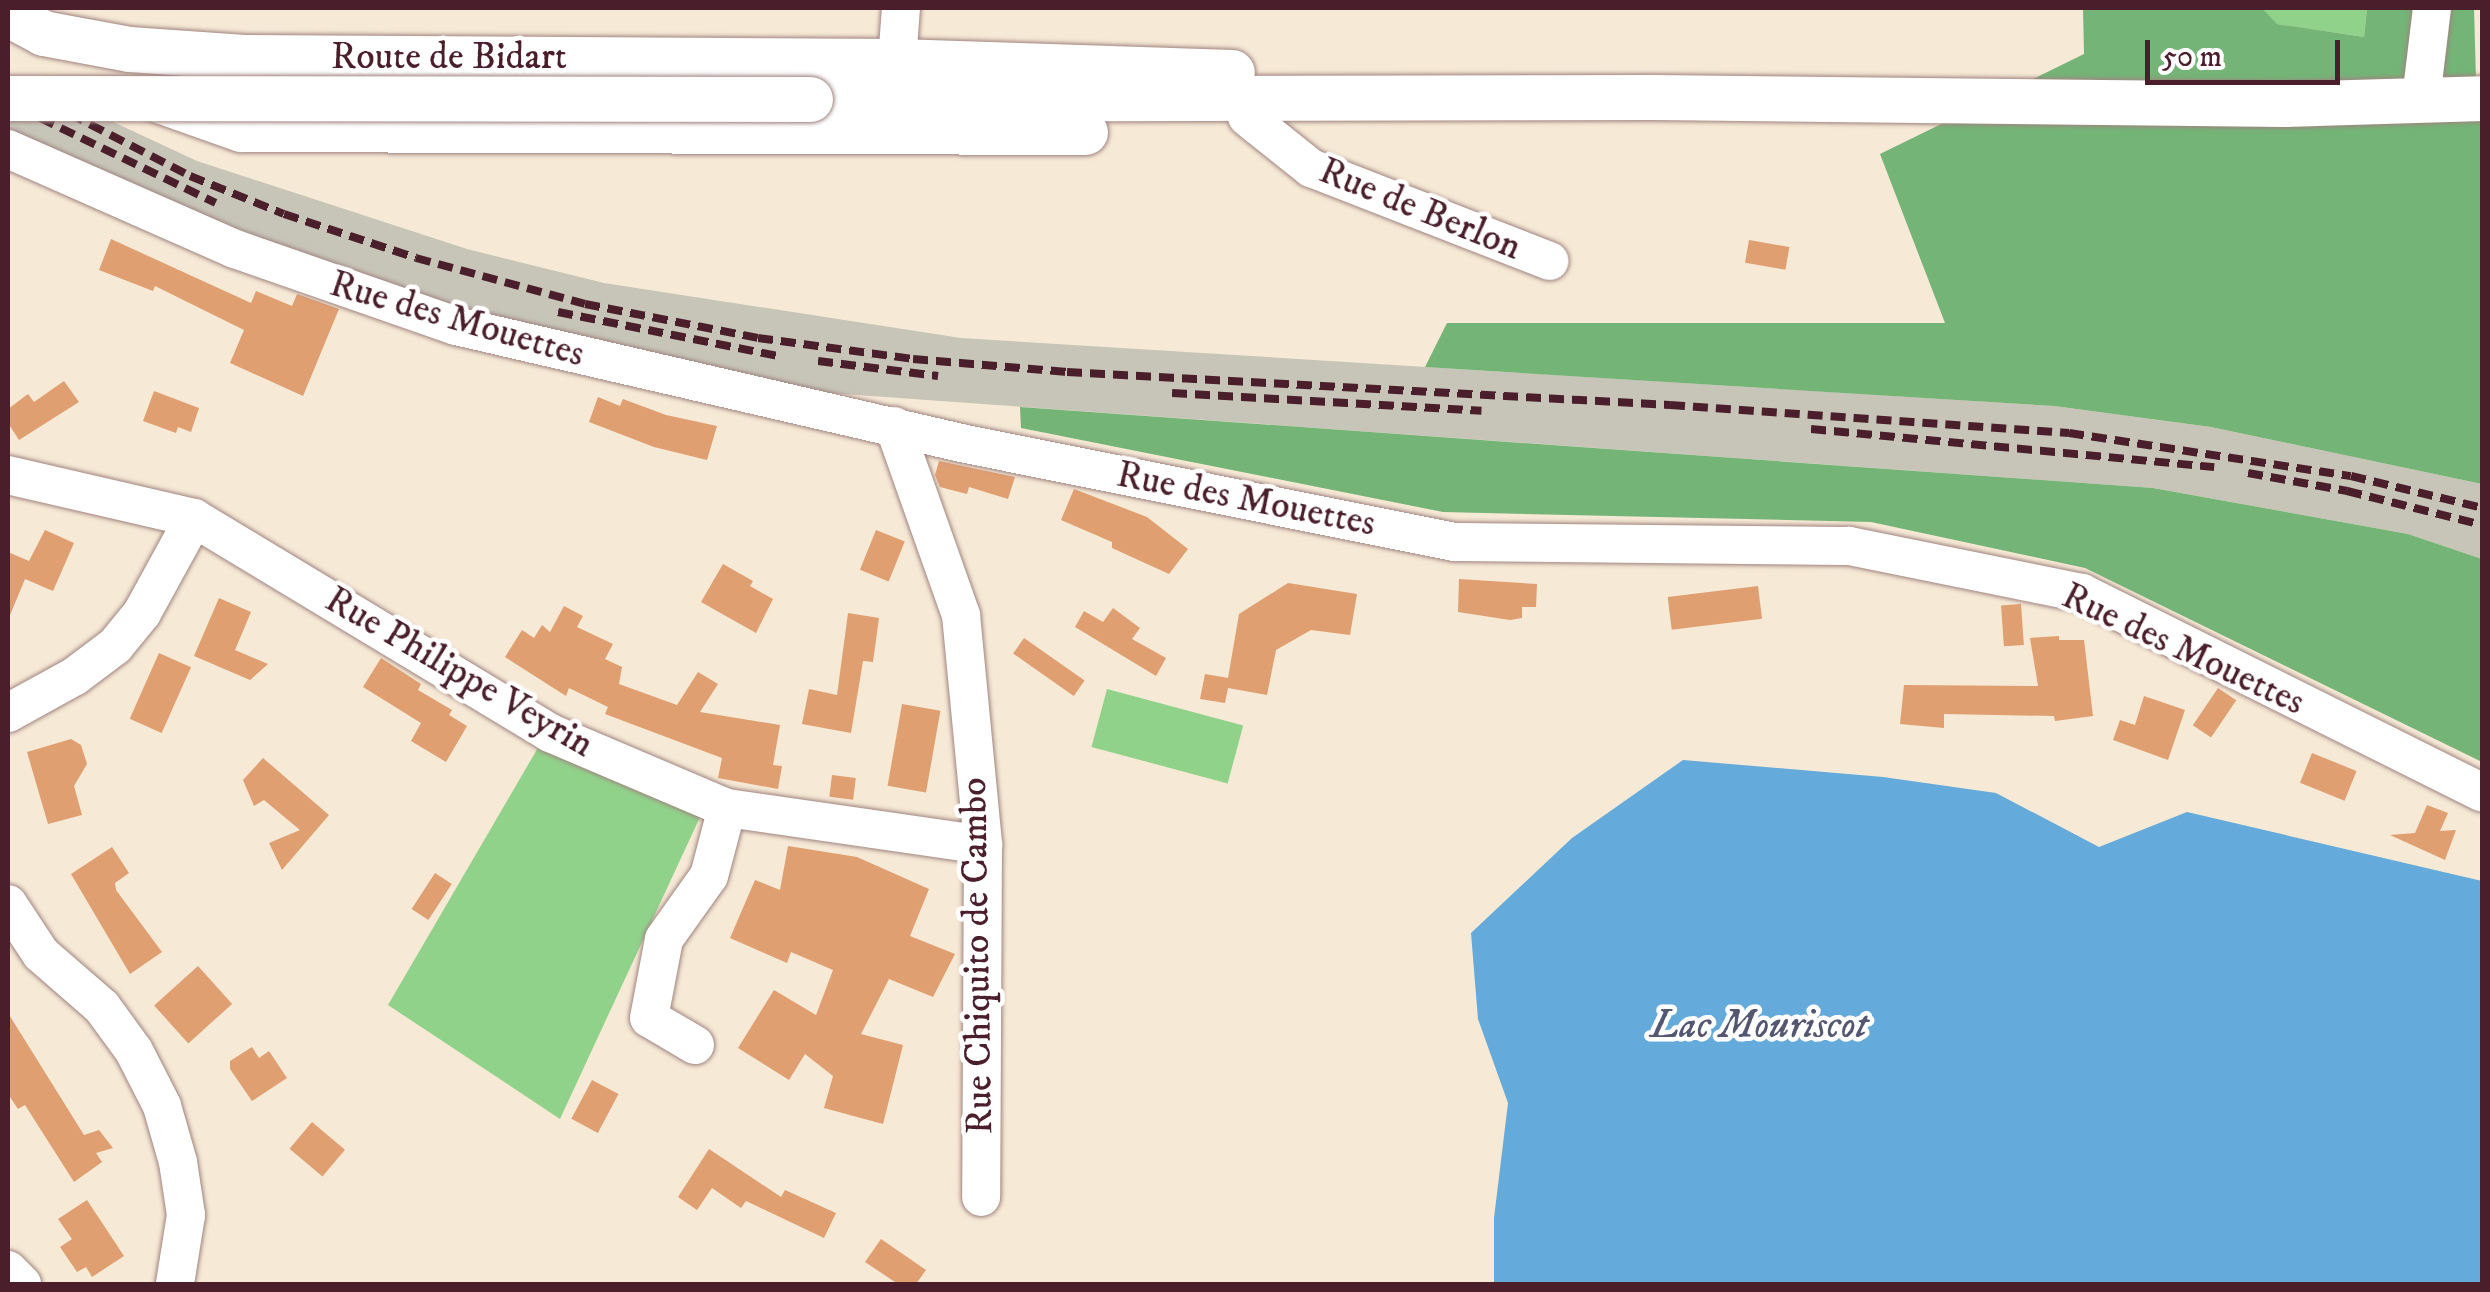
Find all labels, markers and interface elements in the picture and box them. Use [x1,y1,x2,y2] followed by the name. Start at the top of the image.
[2150,20,2345,82] scale bar
[331,35,567,81] street label: Route de Bidart
[2162,39,2222,76] text: 50 m
[1312,149,1528,271] street label: Rue de Berlon
[325,262,589,378] street label: Rue des Mouettes
[1113,453,1379,547] street label: Rue des Mouettes
[2054,574,2312,726] street label: Rue des Mouettes
[317,578,601,768] street label: Rue Philippe Veyrin
[952,777,1004,1135] street label: Rue Chiquito de Cambo
[1650,1002,1868,1050] water label: Lac Mouriscot

